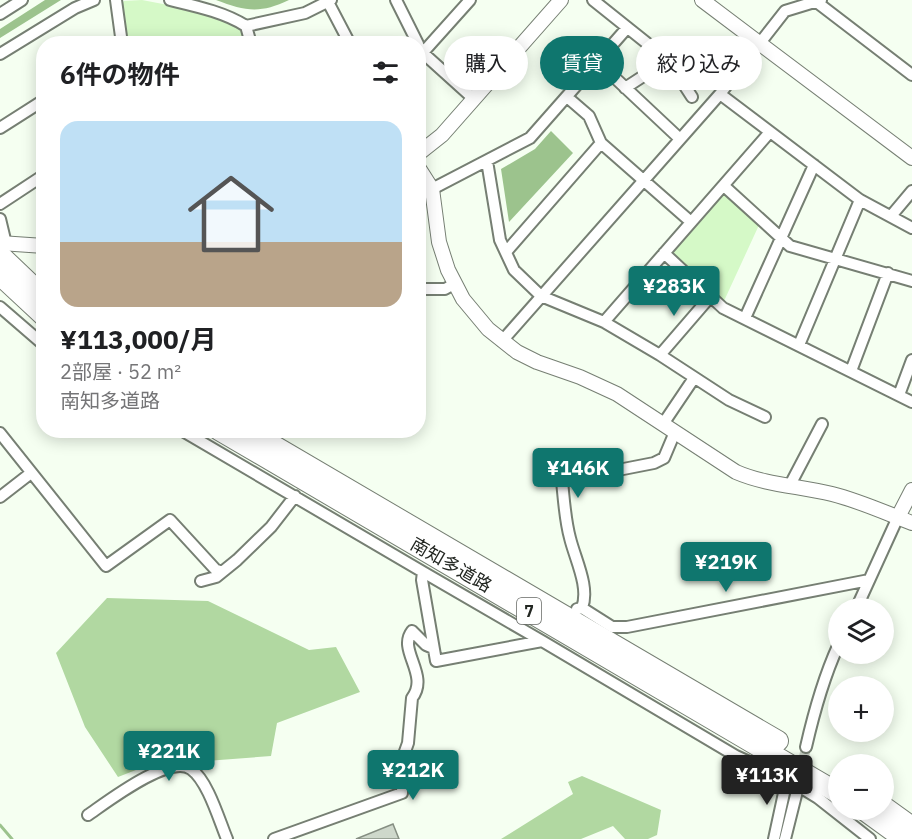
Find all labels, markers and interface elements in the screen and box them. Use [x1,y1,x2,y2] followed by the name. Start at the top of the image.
[444,36,528,90] chip: 購入
[540,36,624,90] chip: 賃貸
[636,36,762,90] chip: 絞り込み
[369,56,402,89] icon: filters
[60,57,180,91] text: 6件の物件
[177,160,285,268] icon: home
[632,266,716,317] pin: ¥283K
[643,272,705,299] text: ¥283K
[60,322,217,356] text: ¥113,000/月
[60,358,181,385] text: 2部屋 · 52 m²
[60,387,160,414] text: 南知多道路
[536,448,620,499] pin: ¥146K
[547,454,609,481] text: ¥146K
[407,532,496,597] street label: 南知多道路
[684,542,768,593] pin: ¥219K
[695,548,757,575] text: ¥219K
[517,598,541,624] road number: 7
[828,598,894,820] map controls
[828,598,894,664] button: layers
[828,676,894,742] button: +
[127,731,211,782] pin: ¥221K
[138,737,200,764] text: ¥221K
[371,750,455,801] pin: ¥212K
[828,754,894,820] button: −
[725,755,809,806] pin: ¥113K
[382,756,444,783] text: ¥212K
[736,761,798,788] text: ¥113K

